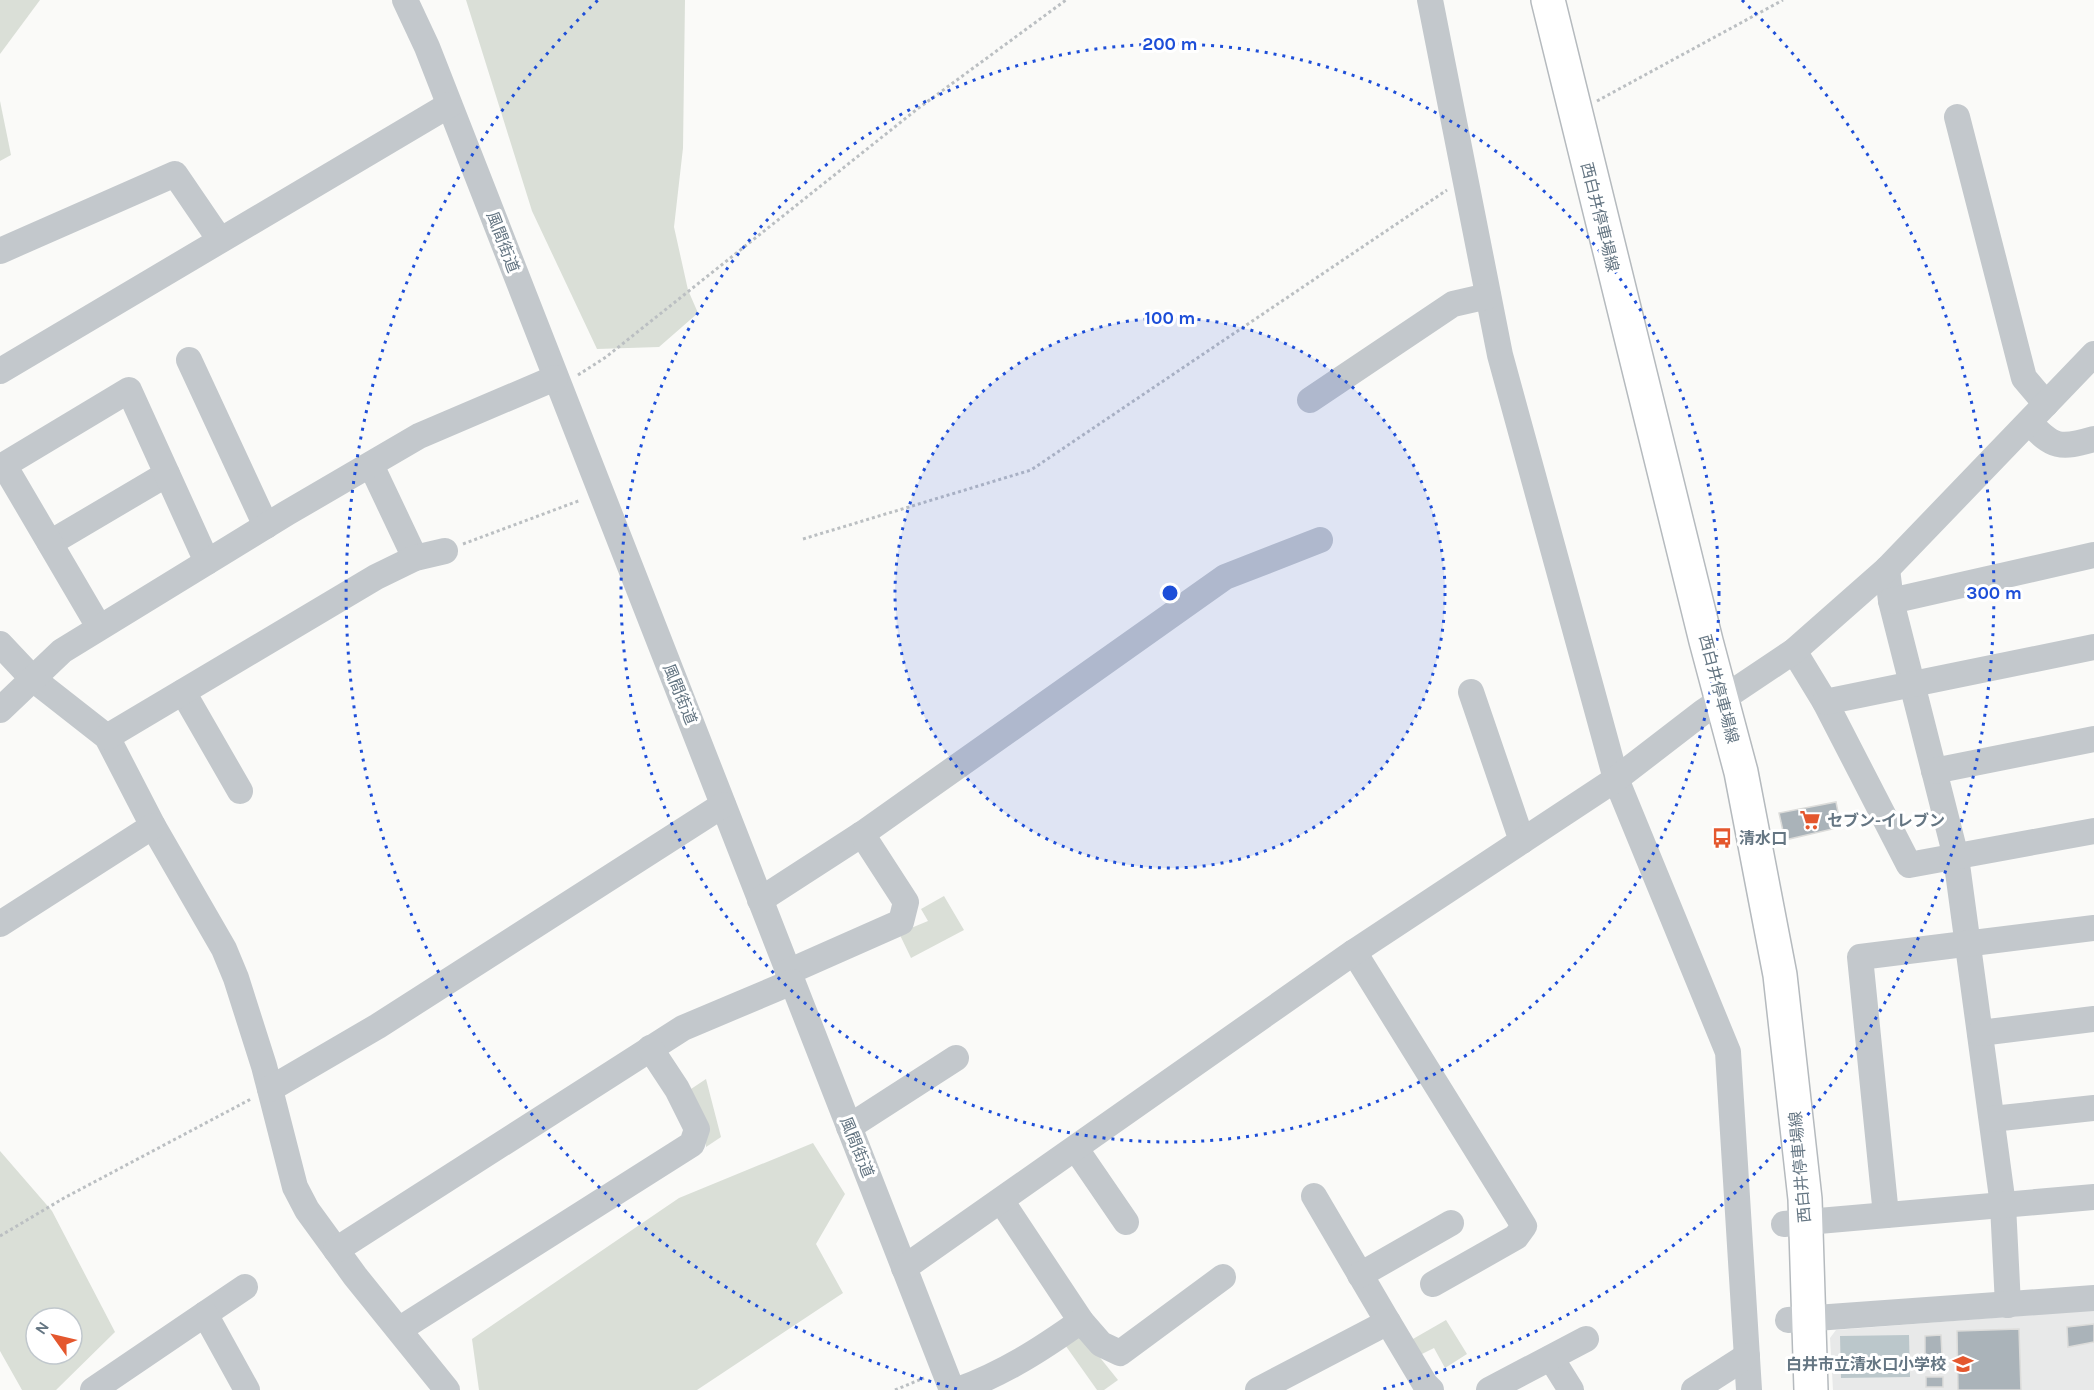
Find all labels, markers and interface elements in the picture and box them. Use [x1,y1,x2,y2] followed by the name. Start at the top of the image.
[1142,33,1198,55] text: 200 m
[1577,160,1623,274] street label: 西白井停車場線
[483,209,523,275] street label: 風間街道
[1145,307,1195,329] text: 100 m
[1966,582,2022,604] text: 300 m
[1160,583,1180,603] centre of rings
[1695,632,1743,746] street label: 西白井停車場線
[659,661,701,727] street label: 風間街道
[1798,808,1822,832] supermarket icon: セブン-イレブン
[1827,811,1945,830] place label: セブン-イレブン
[1710,826,1734,850] bus stop icon: 清水口
[1739,829,1787,848] place label: 清水口
[1786,1110,1814,1224] street label: 西白井停車場線
[836,1114,878,1180] street label: 風間街道
[24,1306,84,1366] north arrow
[31,1318,53,1338] text: N
[1951,1352,1975,1376] school or university icon: 白井市立清水口小学校
[1786,1355,1946,1374] place label: 白井市立清水口小学校

